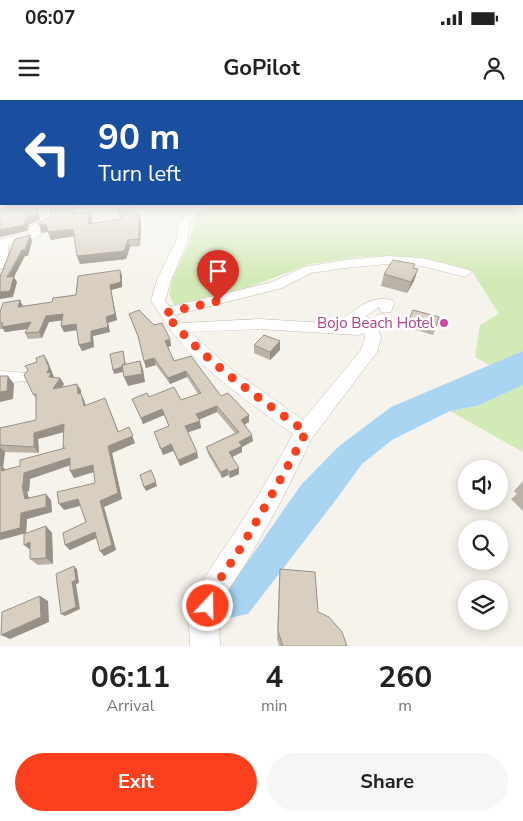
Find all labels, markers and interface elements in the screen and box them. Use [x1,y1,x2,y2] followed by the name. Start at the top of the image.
[25,5,75,31] text: 06:07
[223,53,300,83] text: GoPilot
[15,54,43,82] icon: menu
[480,54,508,82] icon: person
[98,114,180,161] text: 90 m
[15,120,80,185] icon: left
[98,159,181,189] text: Turn left
[197,250,239,301] pin
[204,257,232,285] icon: arrive
[317,313,435,333] place label: Bojo Beach Hotel
[438,317,450,329] marker: Bojo Beach Hotel
[458,460,508,630] map controls
[458,460,508,510] button: sound
[458,520,508,570] button: search
[181,579,233,631] position arrow
[458,580,508,630] button: layers
[91,657,170,698] text: 06:11
[265,657,283,698] text: 4
[378,657,432,698] text: 260
[106,695,155,717] text: Arrival
[261,695,287,717] text: min
[398,695,412,717] text: m
[15,753,257,811] button: Exit
[267,753,508,811] button: Share

